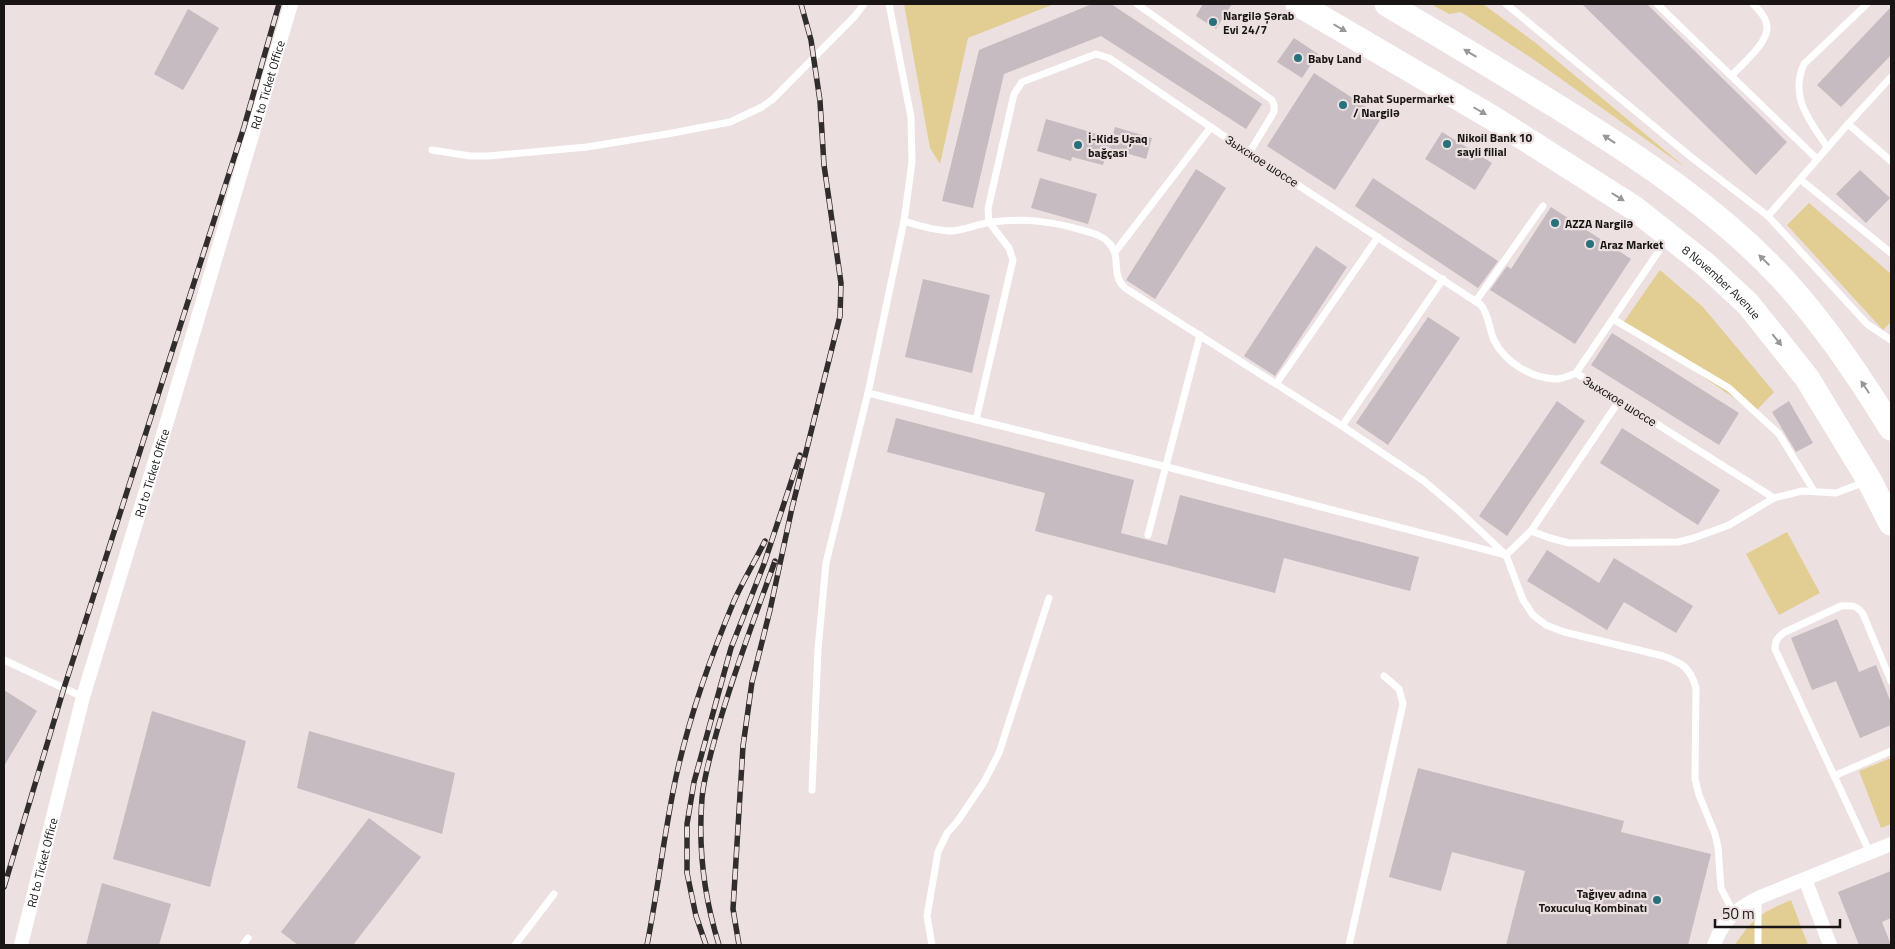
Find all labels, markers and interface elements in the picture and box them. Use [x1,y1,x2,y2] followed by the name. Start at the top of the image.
[1223,6,1295,39] place label: Nargilə Şərab Evi 24/7
[1207,16,1219,28] marker: Nargilə Şərab Evi 24/7
[1333,24,1347,33] one-way arrow
[245,38,289,131] street label: Rd to Ticket Office
[1308,49,1362,68] place label: Baby Land
[1464,49,1477,58] one-way arrow
[1292,52,1304,64] marker: Baby Land
[1353,89,1454,122] place label: Rahat Supermarket / Nargilə
[1337,99,1349,111] marker: Rahat Supermarket / Nargilə
[1474,106,1487,115] one-way arrow
[1457,128,1532,161] place label: Nikoil Bank 10 sayli filial
[1088,129,1148,162] place label: İ-Kids Uşaq bağçası
[1222,130,1303,192] street label: Зыхское шоссе
[1602,134,1615,143] one-way arrow
[1441,138,1453,150] marker: Nikoil Bank 10 sayli filial
[1072,139,1084,151] marker: İ-Kids Uşaq bağçası
[1611,193,1624,202] one-way arrow
[1565,214,1634,233] place label: AZZA Nargilə
[1549,217,1561,229] marker: AZZA Nargilə
[1600,235,1664,254] place label: Araz Market
[1584,238,1596,250] marker: Araz Market
[1678,240,1766,323] street label: 8 November Avenue
[1758,254,1770,266] one-way arrow
[1772,333,1783,346] one-way arrow
[1579,371,1661,432] street label: Зыхское шоссе
[1860,380,1870,393] one-way arrow
[129,426,174,520] street label: Rd to Ticket Office
[21,816,62,909] street label: Rd to Ticket Office
[1539,884,1647,917] place label: Tağıyev adına Toxuculuq Kombinatı
[1651,894,1663,906] marker: Tağıyev adına Toxuculuq Kombinatı
[1715,896,1840,928] scale bar
[1722,902,1755,925] text: 50 m

